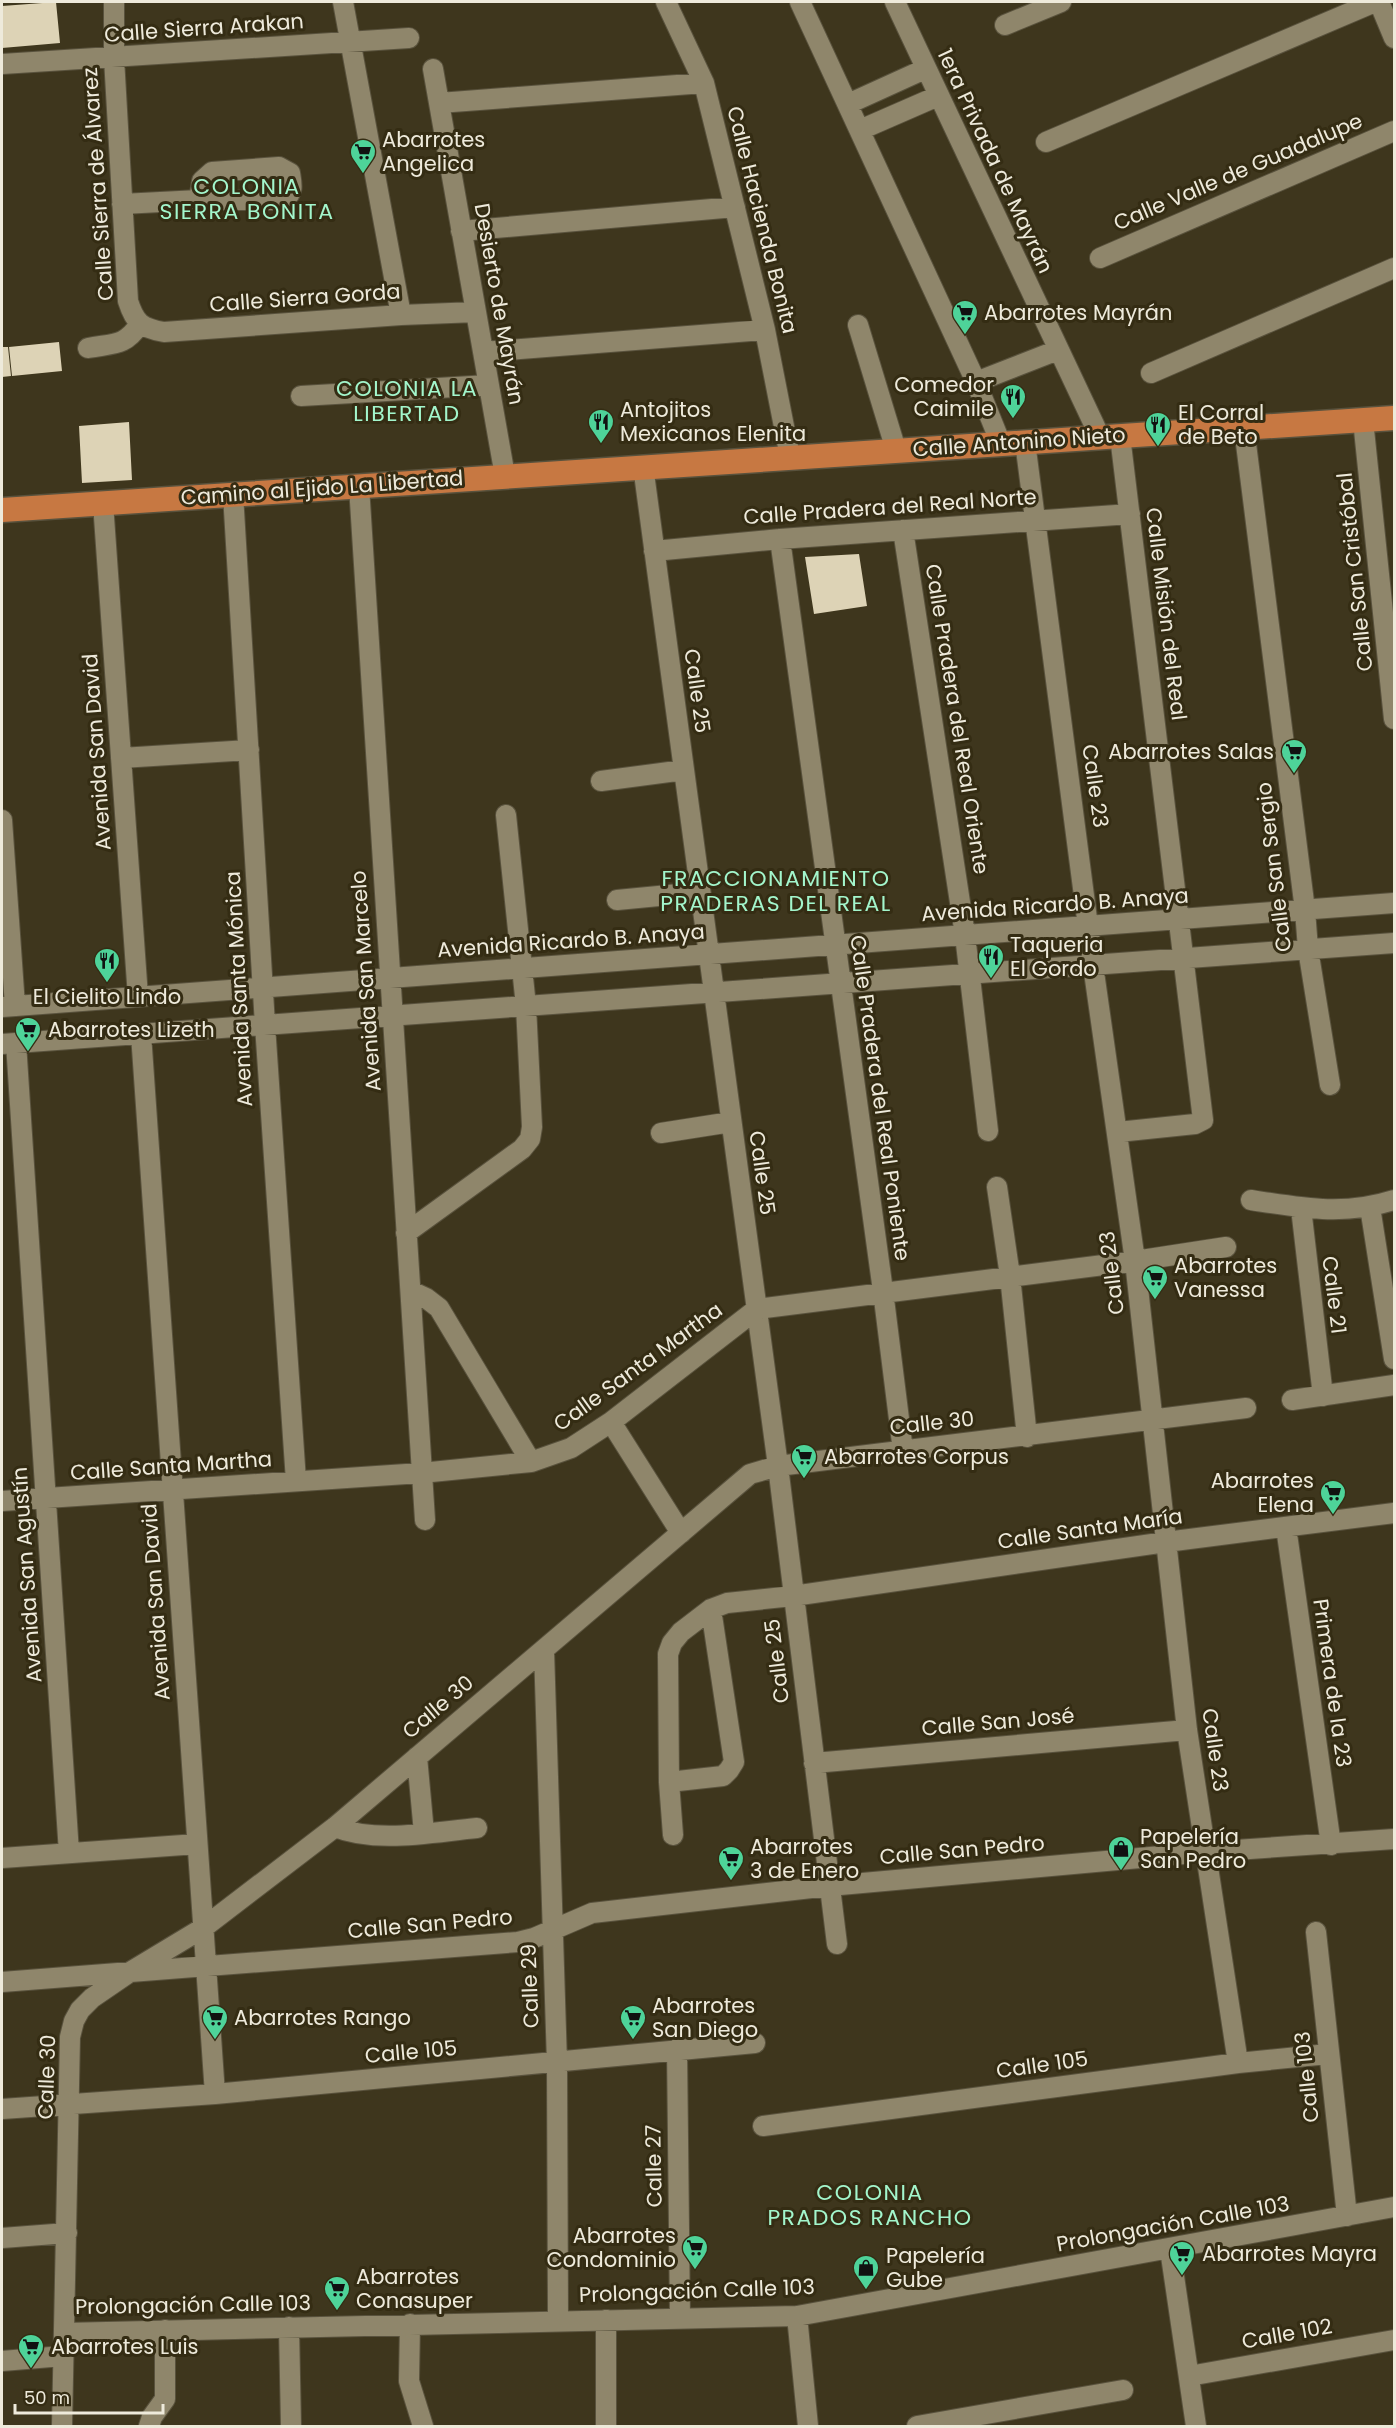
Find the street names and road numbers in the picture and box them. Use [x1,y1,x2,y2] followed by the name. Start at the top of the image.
[103,6,305,49] street label: Calle Sierra Arakan
[931,44,1060,278] street label: 1era Privada de Mayrán
[75,66,120,302] street label: Calle Sierra de Álvarez
[720,103,805,337] street label: Calle Hacienda Bonita
[1109,106,1367,237] street label: Calle Valle de Guadalupe
[468,201,531,407] street label: Desierto de Mayrán
[209,276,401,319] street label: Calle Sierra Gorda
[912,420,1126,463] street label: Calle Antonino Nieto
[180,463,464,512] street label: Camino al Ejido La Libertad
[1330,471,1379,673] street label: Calle San Cristóbal
[742,482,1038,531] street label: Calle Pradera del Real Norte
[1139,506,1194,722] street label: Calle Misión del Real
[919,562,996,876] street label: Calle Pradera del Real Oriente
[677,647,718,735] street label: Calle 25
[75,653,118,851] street label: Avenida San David
[1075,742,1116,829] street label: Calle 23
[1249,780,1298,954] street label: Calle San Sergio
[343,869,388,1093] street label: Avenida San Marcelo
[218,870,259,1108] street label: Avenida Santa Mónica
[920,881,1190,928] street label: Avenida Ricardo B. Anaya
[436,917,706,964] street label: Avenida Ricardo B. Anaya
[843,933,918,1263] street label: Calle Pradera del Real Poniente
[742,1129,783,1217] street label: Calle 25
[1092,1230,1131,1316] street label: Calle 23
[1315,1254,1354,1336] street label: Calle 21
[547,1295,728,1438] street label: Calle Santa Martha
[888,1404,976,1441] street label: Calle 30
[69,1444,273,1487] street label: Calle Santa Martha
[4,1466,49,1684] street label: Avenida San Agustín
[996,1501,1184,1556] street label: Calle Santa María
[134,1503,177,1701] street label: Avenida San David
[1306,1597,1359,1769] street label: Primera de la 23
[757,1617,796,1705] street label: Calle 25
[396,1668,480,1745] street label: Calle 30
[920,1700,1076,1743] street label: Calle San José
[1195,1706,1236,1793] street label: Calle 23
[878,1828,1046,1871] street label: Calle San Pedro
[346,1902,514,1945] street label: Calle San Pedro
[514,1943,545,2029] street label: Calle 29
[1287,2030,1326,2124] street label: Calle 103
[364,2033,458,2070] street label: Calle 105
[31,2034,62,2120] street label: Calle 30
[994,2044,1090,2085] street label: Calle 105
[638,2124,669,2208] street label: Calle 27
[1054,2189,1292,2258] street label: Prolongación Calle 103
[579,2272,815,2309] street label: Prolongación Calle 103
[75,2288,311,2321] street label: Prolongación Calle 103
[1239,2311,1334,2356] street label: Calle 102

